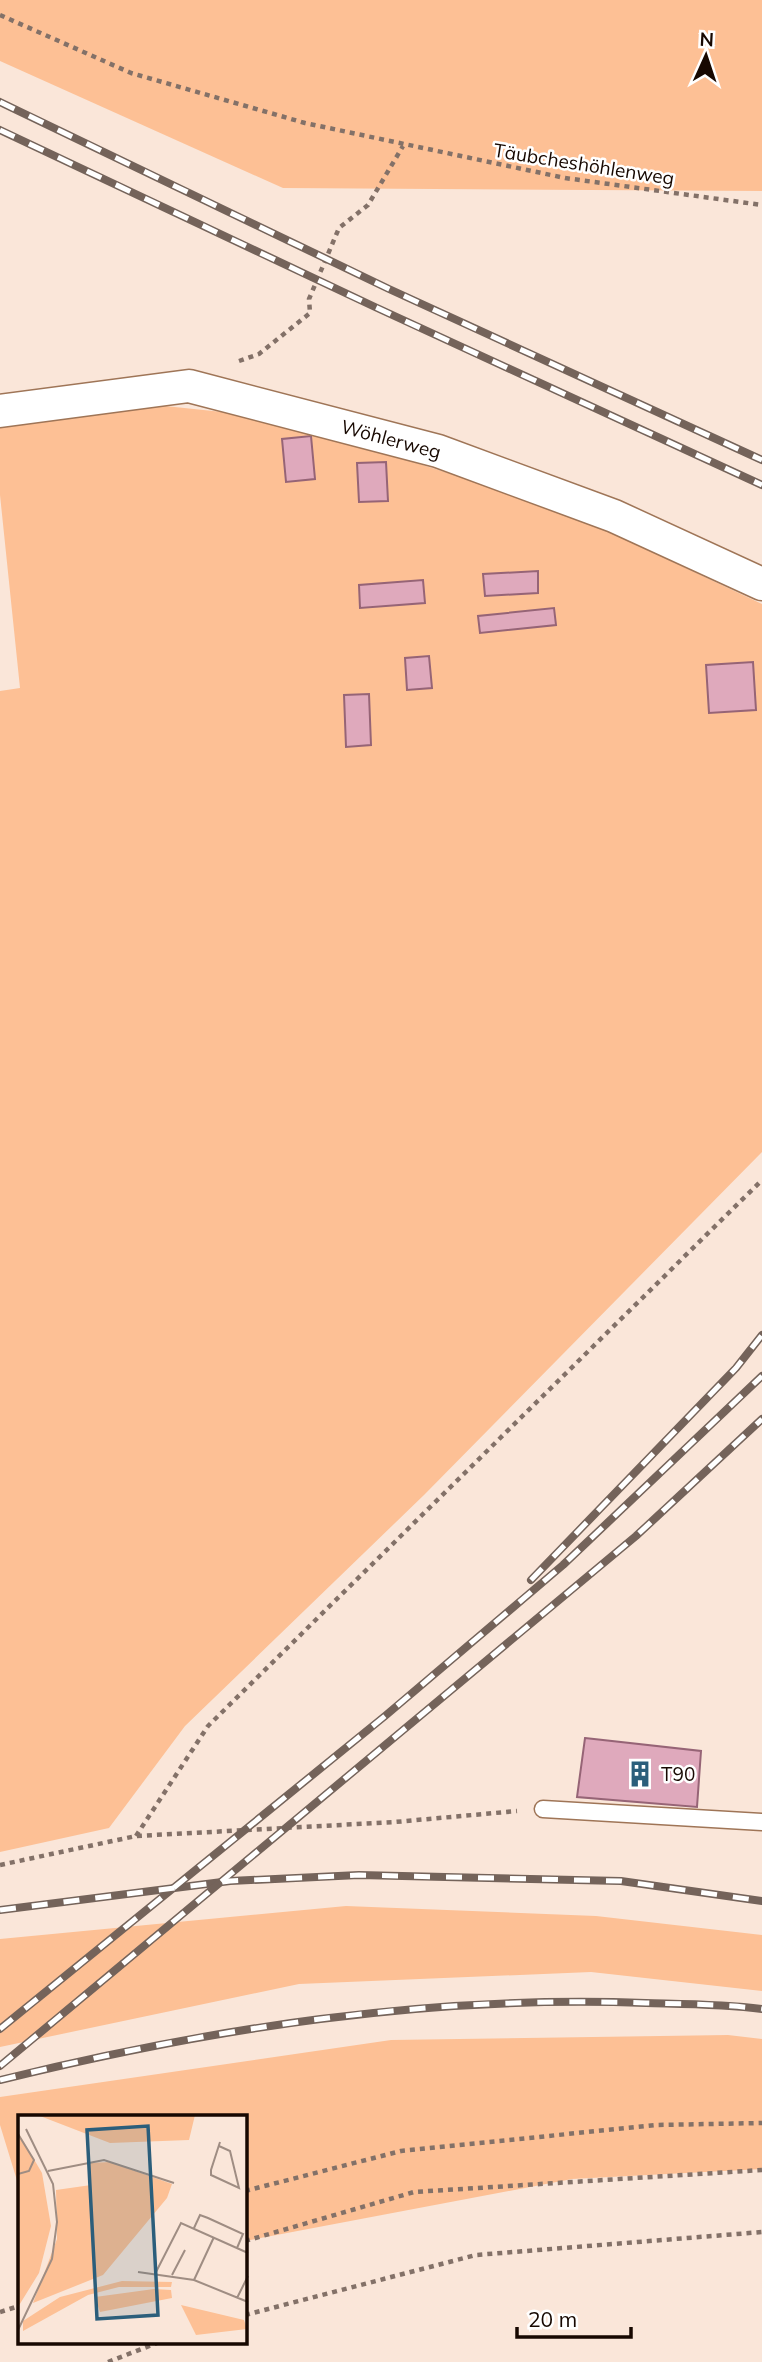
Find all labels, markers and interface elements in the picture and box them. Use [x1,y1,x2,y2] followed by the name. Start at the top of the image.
[671,21,741,91] north arrow
[699,27,715,51] text: N
[492,138,676,190] street label: Täubcheshöhlenweg
[338,414,444,464] street label: Wöhlerweg
[625,1759,655,1789] building icon: T90
[661,1762,695,1786] place label: T90
[18,2115,247,2344] inset map
[517,2296,631,2340] scale bar
[528,2306,577,2332] text: 20 m

